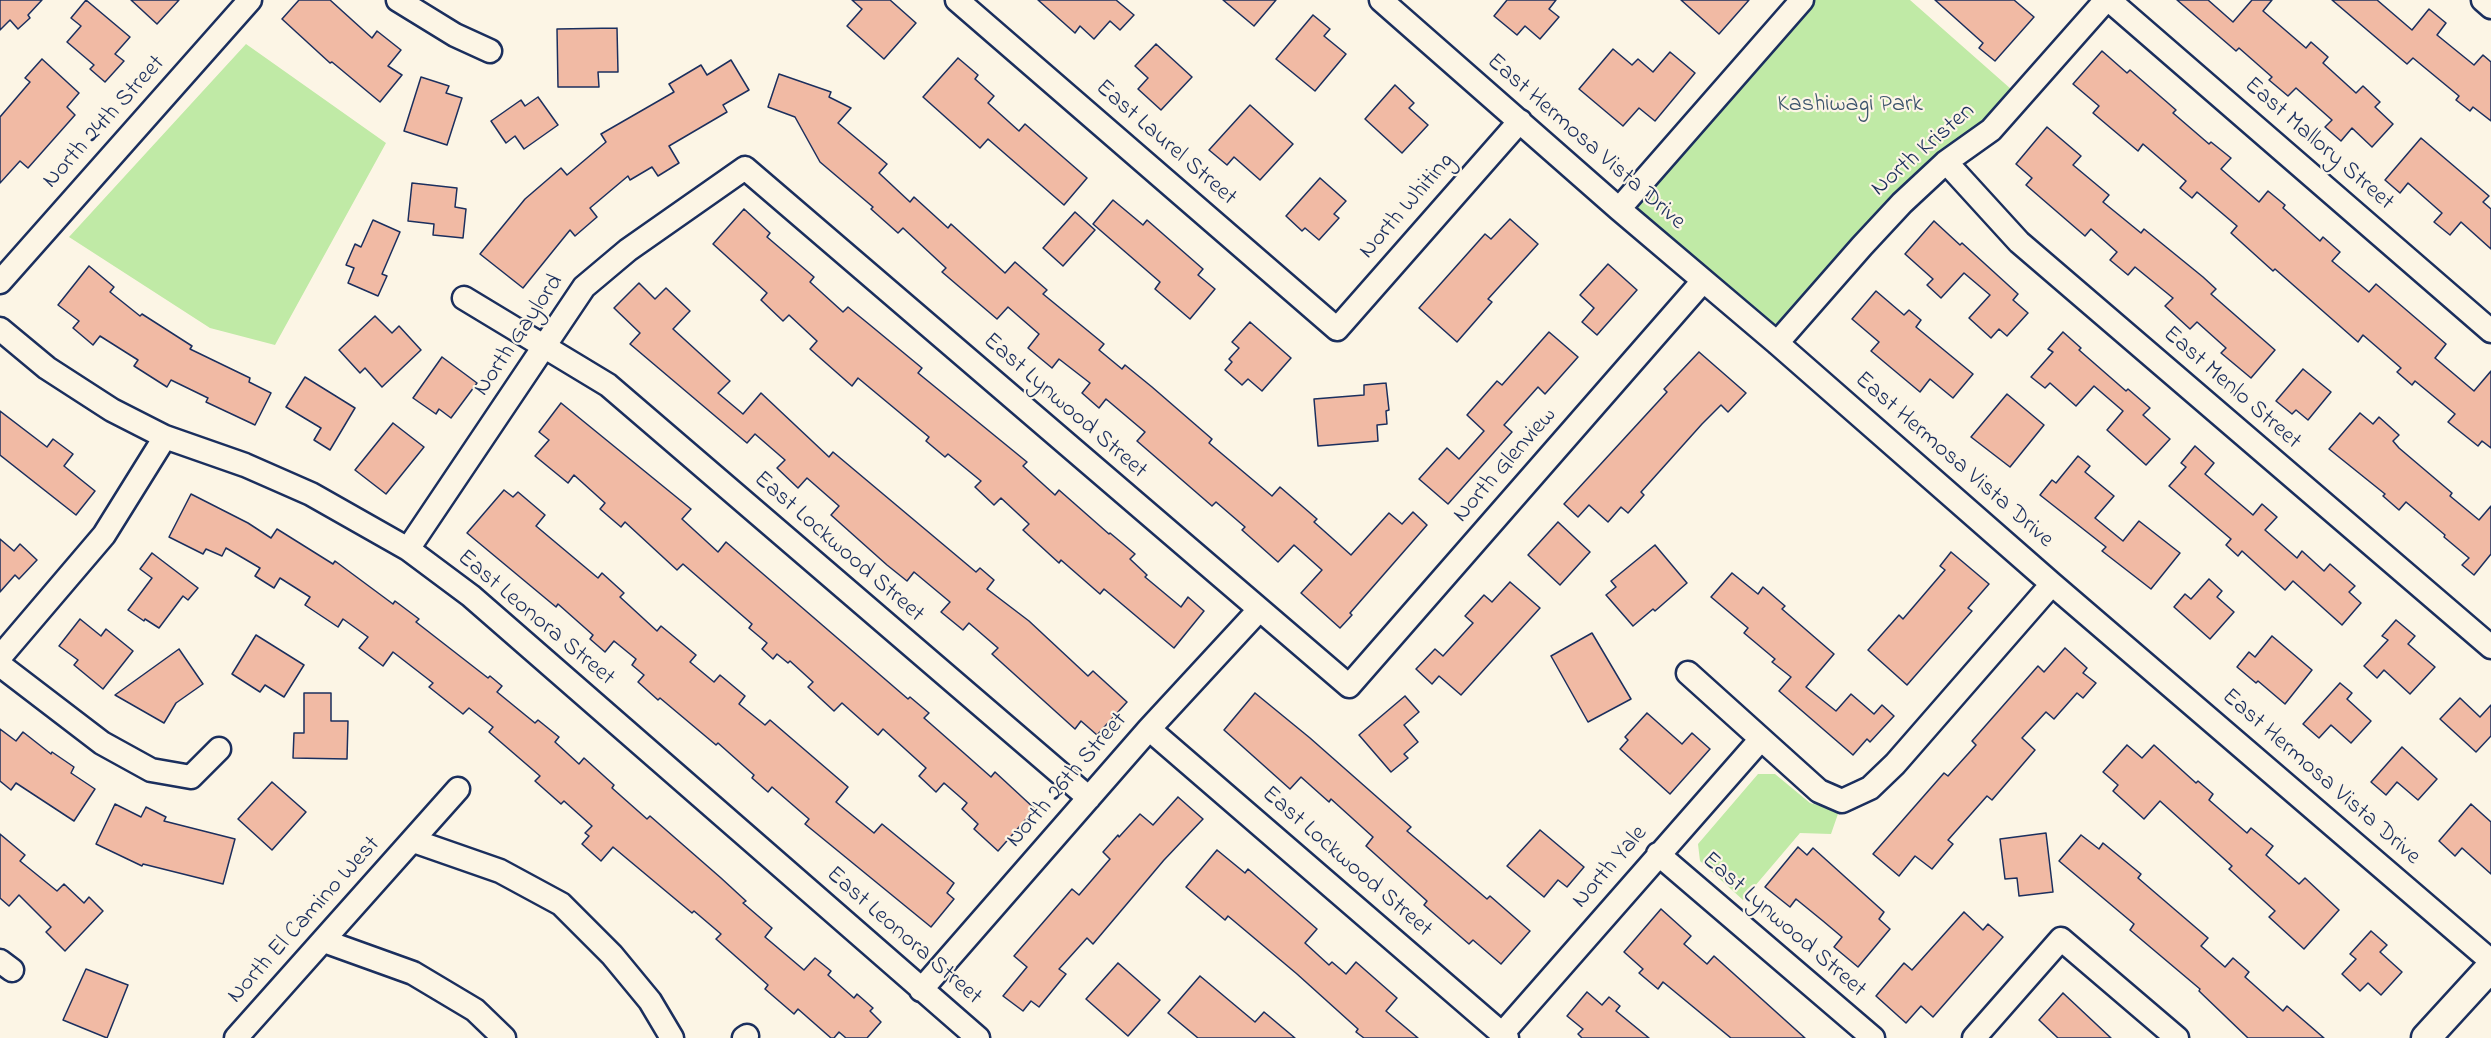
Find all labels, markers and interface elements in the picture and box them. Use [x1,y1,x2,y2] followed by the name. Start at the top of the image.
[1480,49,1690,237] street label: East Hermosa Vista Drive
[38,50,172,196] street label: North 24th Street
[2237,72,2399,218] street label: East Mallory Street
[1088,75,1242,213] street label: East Laurel Street
[1777,92,1923,120] park label: Kashiwagi Park
[1866,98,1982,204] street label: North Kristen
[1354,148,1462,266] street label: North Whiting
[469,270,571,402] street label: North Gaylord
[2156,321,2306,457] street label: East Menlo Street
[976,328,1152,486] street label: East Lynwood Street
[1848,367,2058,555] street label: East Hermosa Vista Drive
[1448,402,1564,530] street label: North Glenview
[747,466,929,630] street label: East Lockwood Street
[450,545,620,693] street label: East Leonora Street
[2215,684,2425,872] street label: East Hermosa Vista Drive
[1001,707,1135,855] street label: North 26th Street
[1255,781,1437,945] street label: East Lockwood Street
[1567,821,1655,915] street label: North Yale
[222,831,388,1011] street label: North El Camino West
[1695,847,1871,1005] street label: East Lynwood Street
[819,861,987,1013] street label: East Leonora Street

